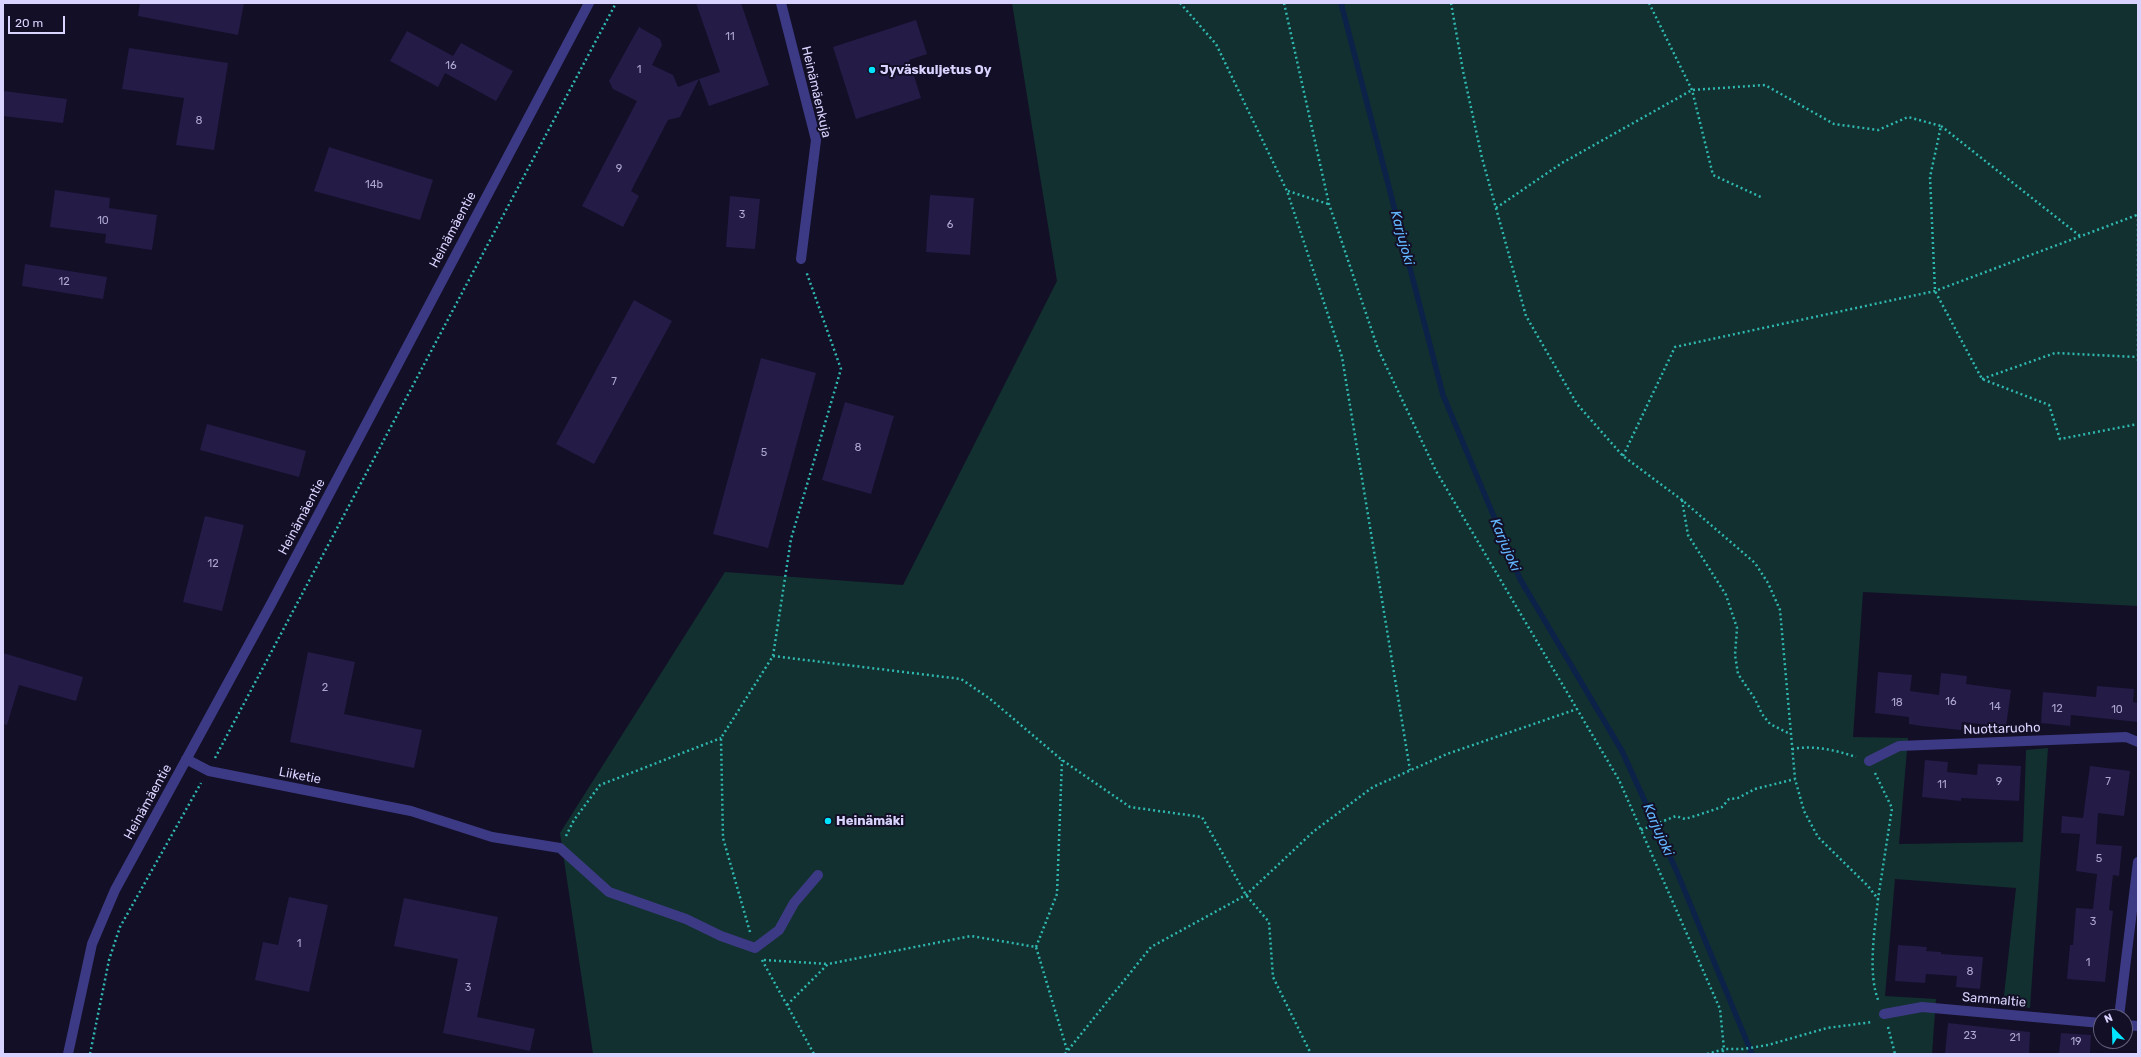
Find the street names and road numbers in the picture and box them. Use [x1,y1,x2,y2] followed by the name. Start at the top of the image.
[798,45,834,139] street label: Heinämäenkuja
[426,189,480,271] street label: Heinämäentie
[275,476,329,558] street label: Heinämäentie
[1963,720,2041,738] street label: Nuottaruoho
[121,761,175,843] street label: Heinämäentie
[278,764,322,788] street label: Liiketie
[1961,989,2027,1011] street label: Sammaltie

